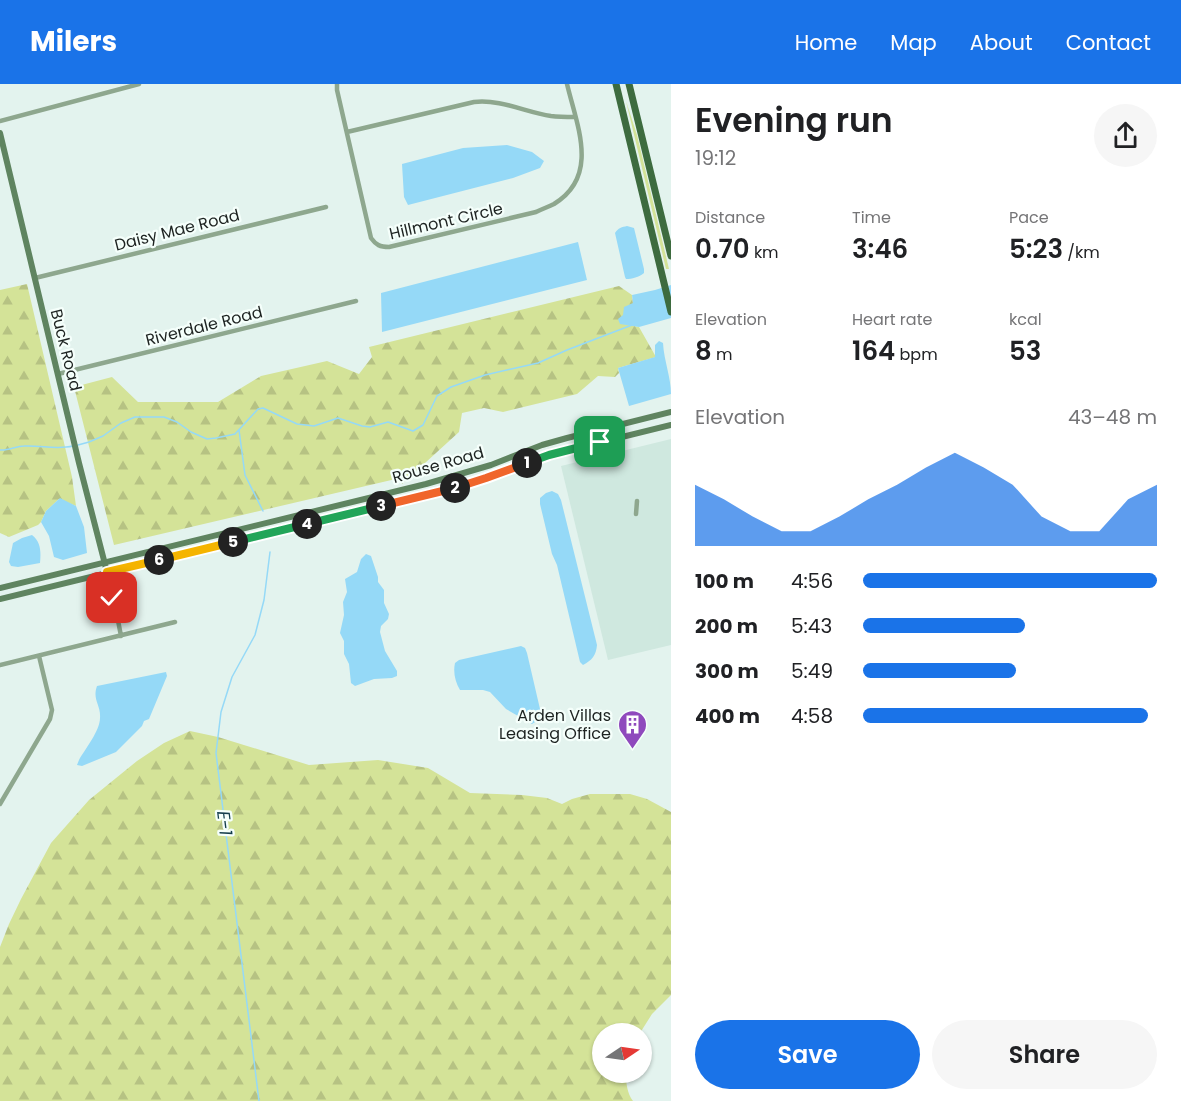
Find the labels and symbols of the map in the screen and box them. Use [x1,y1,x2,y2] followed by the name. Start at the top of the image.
[387,197,505,245] street label: Hillmont Circle
[112,203,242,257] street label: Daisy Mae Road
[143,300,265,352] street label: Riverdale Road
[45,307,87,393] street label: Buck Road
[574,416,625,467] pin
[389,441,487,489] street label: Rouse Road
[512,448,542,478] pin: 1
[440,473,470,503] pin: 2
[366,491,396,521] pin: 3
[292,509,322,539] pin: 4
[218,527,248,557] pin: 5
[144,545,174,575] pin: 6
[86,572,137,623] pin
[499,704,611,745] place label: Arden Villas Leasing Office
[616,708,648,750] building icon: Arden Villas Leasing Office
[211,809,239,837] water label: E-1
[592,1023,652,1083] north arrow

